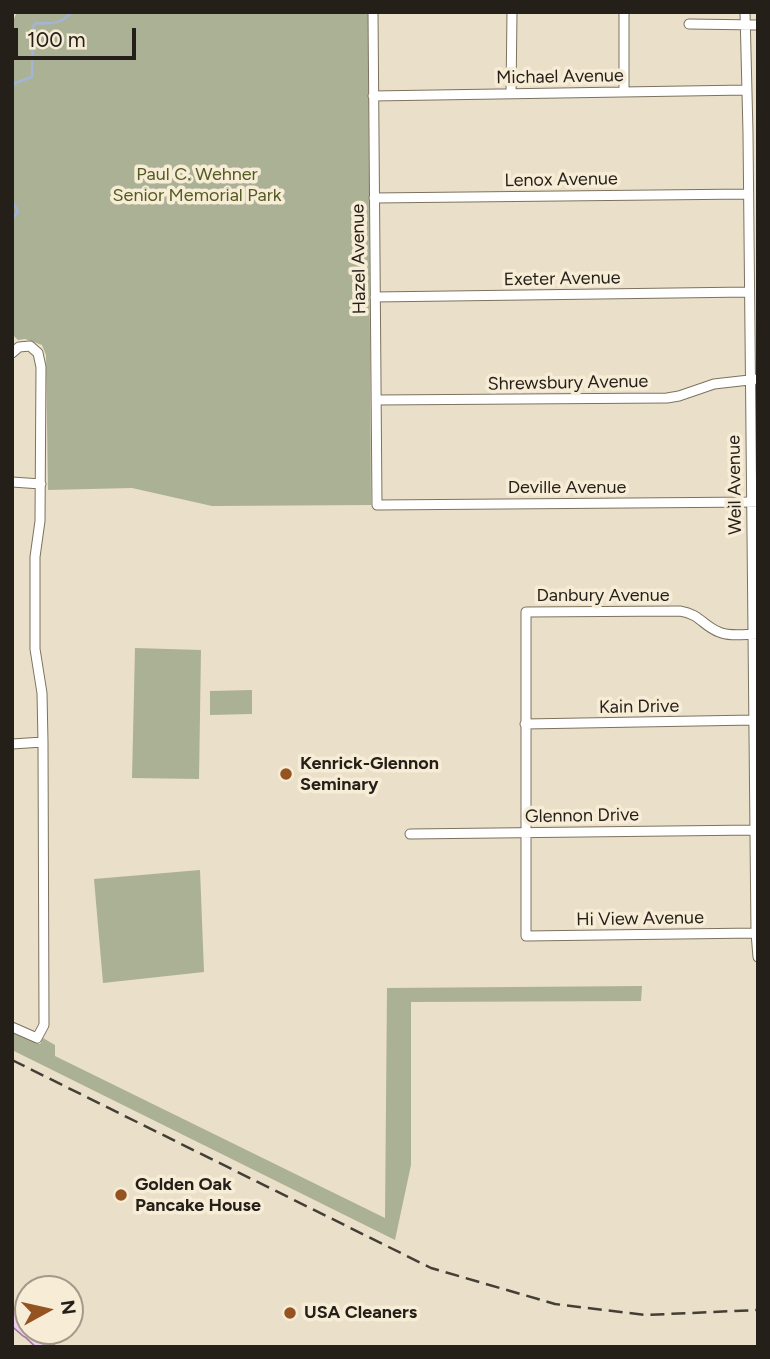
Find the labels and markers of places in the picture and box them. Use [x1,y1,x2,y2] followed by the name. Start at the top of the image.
[300,753,439,796] place label: Kenrick-Glennon Seminary
[278,766,294,782] marker: Kenrick-Glennon Seminary
[135,1174,261,1216] place label: Golden Oak Pancake House
[113,1187,129,1203] marker: Golden Oak Pancake House
[304,1302,417,1324] place label: USA Cleaners
[282,1305,298,1321] marker: USA Cleaners

